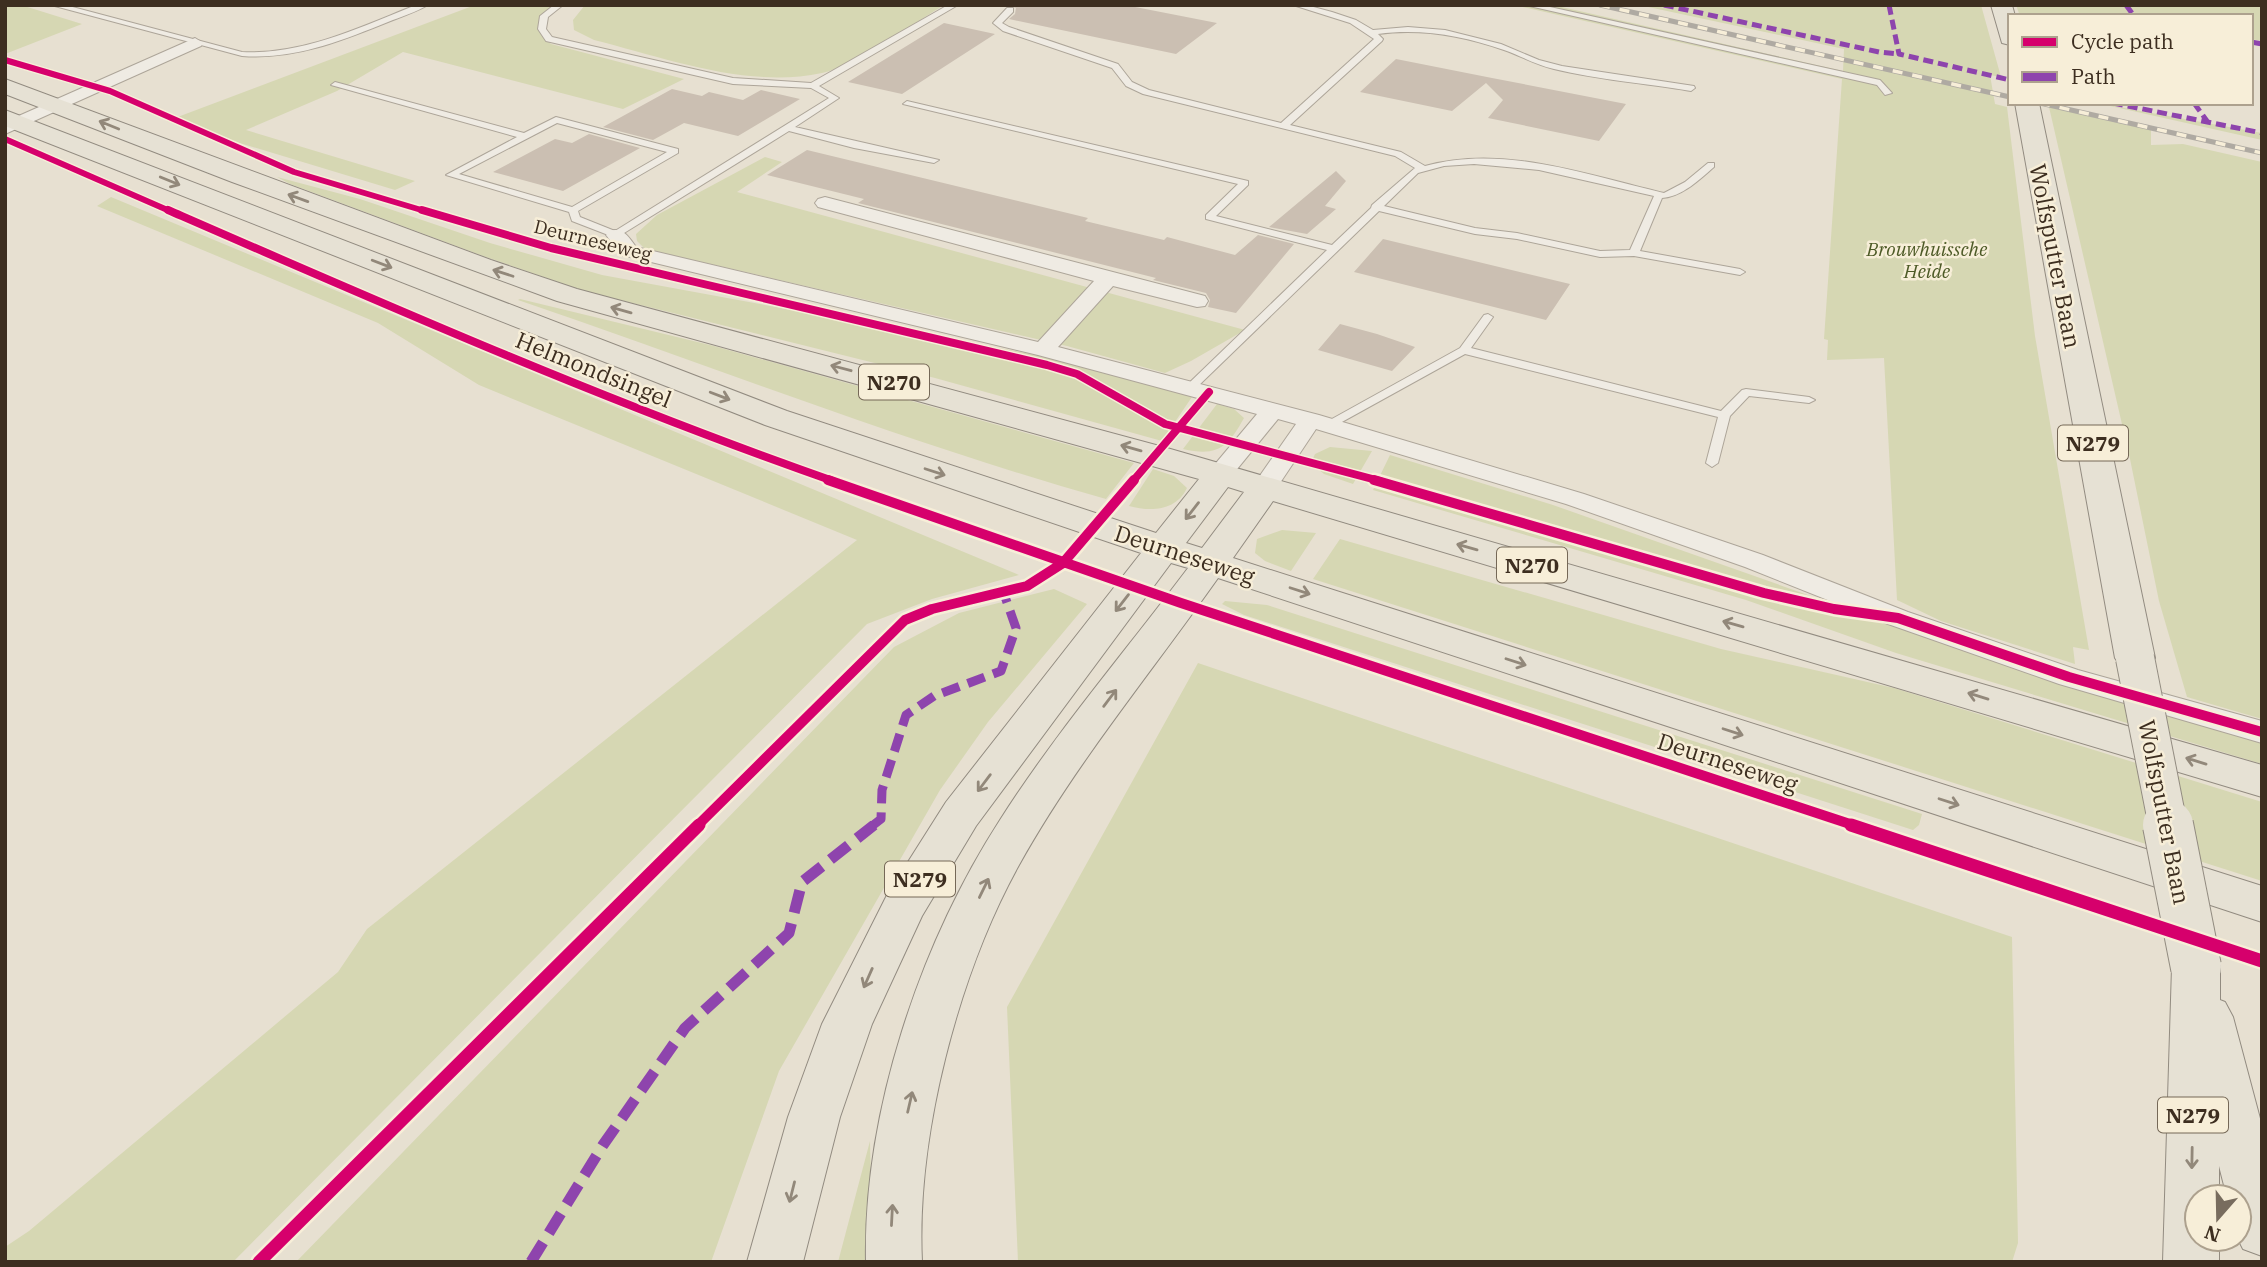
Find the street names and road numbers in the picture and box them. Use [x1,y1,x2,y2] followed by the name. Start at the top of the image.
[2023,161,2089,351] street label: Wolfsputter Baan
[532,214,655,266] street label: Deurneseweg
[512,324,677,414] street label: Helmondsingel
[859,364,929,400] road number: N270
[2058,426,2128,460] road number: N279
[1111,517,1260,591] street label: Deurneseweg
[1497,548,1567,582] road number: N270
[2132,717,2198,907] street label: Wolfsputter Baan
[1654,725,1803,799] street label: Deurneseweg
[885,862,955,896] road number: N279
[2158,1098,2228,1132] road number: N279

